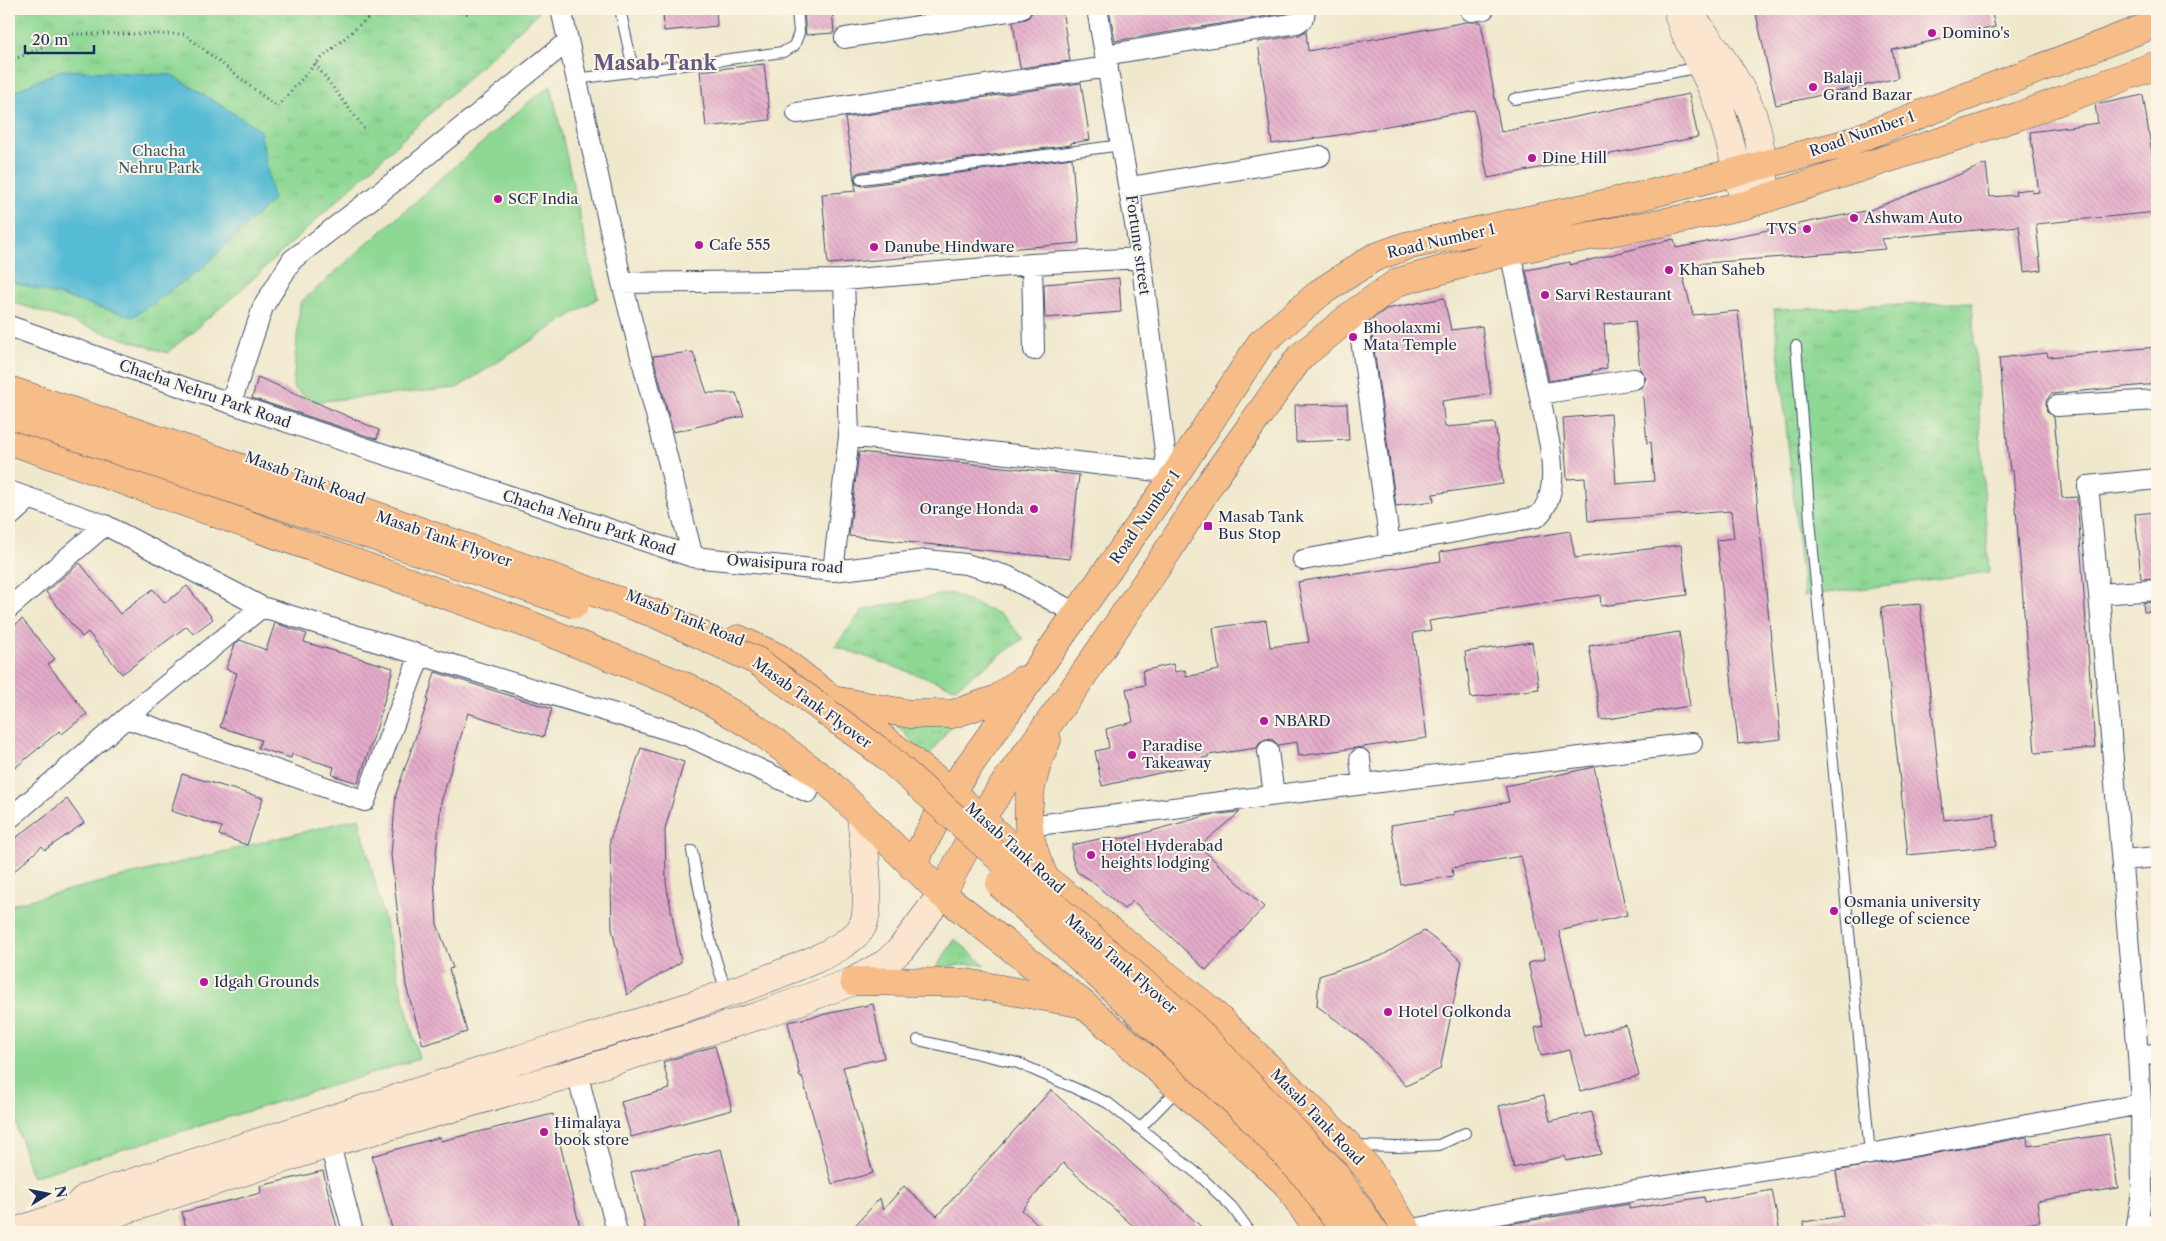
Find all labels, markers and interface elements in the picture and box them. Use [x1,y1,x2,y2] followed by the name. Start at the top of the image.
[25,22,94,54] scale bar
[1942,23,2010,42] place label: Domino's
[1926,27,1938,39] marker: Domino's
[32,30,68,49] text: 20 m
[593,51,717,75] district label: Masab Tank
[1823,68,1913,104] place label: Balaji Grand Bazar
[1807,81,1819,93] marker: Balaji Grand Bazar
[1807,106,1918,160] street label: Road Number 1
[118,141,201,177] park label: Chacha Nehru Park
[1542,148,1607,167] place label: Dine Hill
[1526,152,1538,164] marker: Dine Hill
[508,189,579,208] place label: SCF India
[492,193,504,205] marker: SCF India
[1122,194,1155,297] street label: Fortune street
[1863,208,1963,227] place label: Ashwam Auto
[1848,212,1860,224] marker: Ashwam Auto
[1385,219,1497,262] street label: Road Number 1
[1766,219,1797,238] place label: TVS
[1801,223,1813,235] marker: TVS
[709,235,771,254] place label: Cafe 555
[884,237,1014,256] place label: Danube Hindware
[693,239,705,251] marker: Cafe 555
[868,241,880,253] marker: Danube Hindware
[1679,260,1765,279] place label: Khan Saheb
[1663,264,1675,276] marker: Khan Saheb
[1555,285,1673,304] place label: Sarvi Restaurant
[1539,289,1551,301] marker: Sarvi Restaurant
[1363,318,1457,354] place label: Bhoolaxmi Mata Temple
[1347,331,1359,343] marker: Bhoolaxmi Mata Temple
[117,355,294,432] street label: Chacha Nehru Park Road
[242,447,368,508] street label: Masab Tank Road
[1105,466,1184,567] street label: Road Number 1
[500,486,678,559] street label: Chacha Nehru Park Road
[920,499,1024,518] place label: Orange Honda
[1028,503,1040,515] marker: Orange Honda
[374,506,515,571] street label: Masab Tank Flyover
[1218,507,1305,543] place label: Masab Tank Bus Stop
[1202,520,1214,532] marker: Masab Tank Bus Stop
[726,550,844,577] street label: Owaisipura road
[623,585,747,650] street label: Masab Tank Road
[749,653,876,753] street label: Masab Tank Flyover
[1274,711,1331,730] place label: NBARD
[1258,715,1270,727] marker: NBARD
[1142,736,1212,772] place label: Paradise Takeaway
[1126,749,1138,761] marker: Paradise Takeaway
[962,798,1069,897] street label: Masab Tank Road
[1101,836,1223,872] place label: Hotel Hyderabad heights lodging
[1085,849,1097,861] marker: Hotel Hyderabad heights lodging
[1844,892,1981,928] place label: Osmania university college of science
[1828,905,1840,917] marker: Osmania university college of science
[1061,910,1182,1018] street label: Masab Tank Flyover
[214,972,319,991] place label: Idgah Grounds
[198,976,210,988] marker: Idgah Grounds
[1398,1002,1511,1021] place label: Hotel Golkonda
[1382,1006,1394,1018] marker: Hotel Golkonda
[1267,1065,1368,1169] street label: Masab Tank Road
[554,1113,629,1149] place label: Himalaya book store
[538,1126,550,1138] marker: Himalaya book store
[22,1168,72,1218] north arrow
[51,1184,71,1199] text: N

